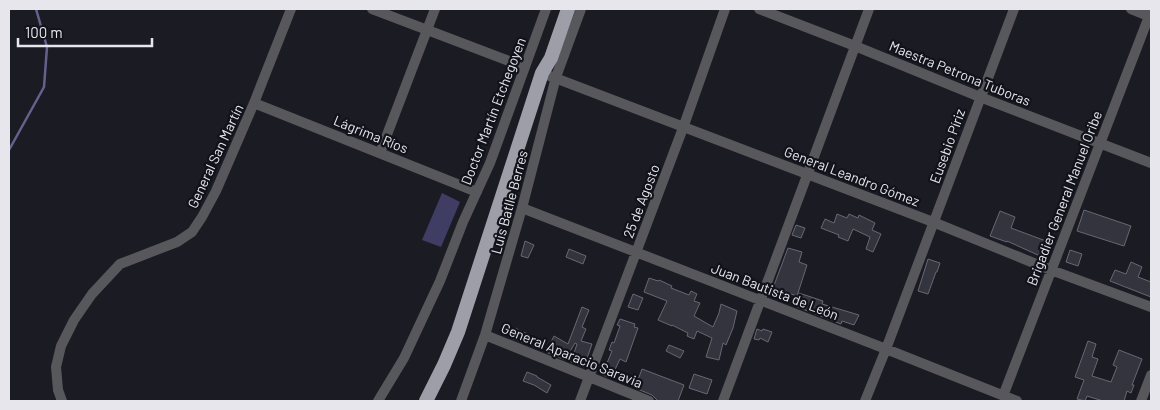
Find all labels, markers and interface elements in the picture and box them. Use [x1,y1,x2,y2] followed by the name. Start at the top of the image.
[18,15,151,47] scale bar
[25,23,63,41] text: 100 m
[457,35,529,187] street label: Doctor Martín Etchegoyen
[887,37,1033,109] street label: Maestra Petrona Tuboras
[183,101,247,211] street label: General San Martín
[926,106,968,186] street label: Eusebio Píriz
[1023,108,1105,288] street label: Brigadier General Manuel Oribe
[331,111,411,157] street label: Lágrima Ríos
[782,142,922,210] street label: General Leandro Gómez
[487,148,531,256] street label: Luis Batlle Berres
[619,162,663,240] street label: 25 de Agosto
[709,259,841,323] street label: Juan Bautista de León
[499,319,645,391] street label: General Aparacio Saravia

